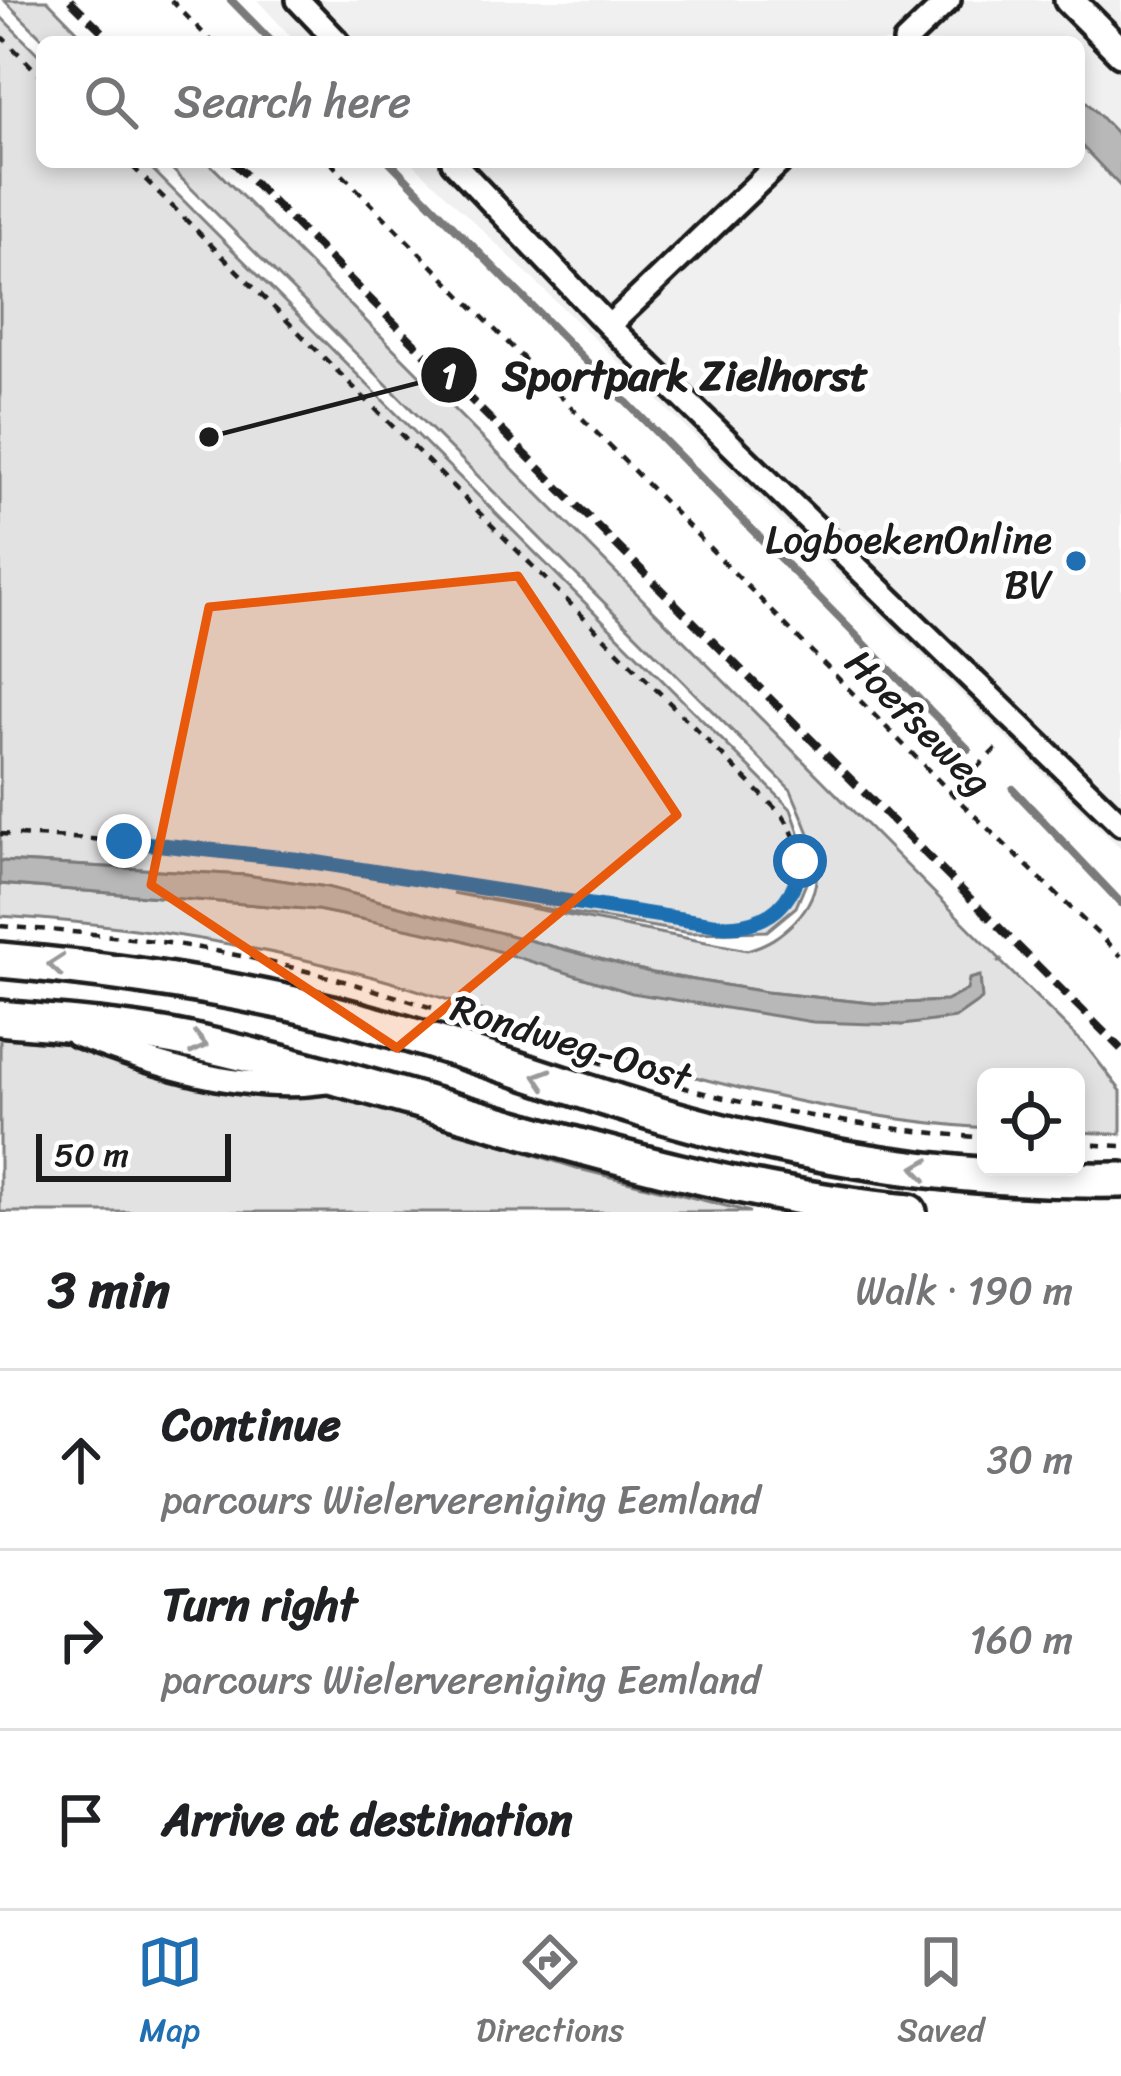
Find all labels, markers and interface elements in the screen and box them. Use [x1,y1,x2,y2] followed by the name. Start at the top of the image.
[36,36,1085,168] search box
[174,62,411,142] text: Search here
[78,69,144,135] icon: search
[419,336,890,414] callout: Sportpark Zielhorst
[501,339,869,413] text: Sportpark Zielhorst
[441,344,457,408] text: 1
[765,505,1054,619] place label: LogboekenOnline BV
[1063,548,1089,574] marker: LogboekenOnline BV
[828,631,1010,813] street label: Hoefseweg
[97,814,151,868] route end
[773,834,827,888] route start
[46,953,65,978] one-way arrow
[442,973,701,1112] street label: Rondweg-Oost
[189,1030,209,1055] one-way arrow
[532,1067,553,1092] one-way arrow
[977,1068,1085,1176] map controls
[977,1068,1085,1176] button: locate
[54,1126,129,1184] text: 50 m
[36,1128,231,1181] scale bar
[911,1157,930,1183] one-way arrow
[48,1245,170,1335] text: 3 min
[855,1256,1073,1325] text: Walk · 190 m
[162,1385,341,1465] text: Continue
[987,1425,1073,1494] text: 30 m
[48,1427,114,1493] icon: ahead
[162,1465,761,1534] text: parcours Wielervereniging Eemland
[162,1565,357,1645] text: Turn right
[969,1605,1073,1674] text: 160 m
[48,1607,114,1673] icon: right
[162,1645,761,1714] text: parcours Wielervereniging Eemland
[162,1780,572,1860] text: Arrive at destination
[48,1787,114,1853] icon: arrive
[137,1929,203,2059] tab: Map
[476,1929,624,2059] tab: Directions
[897,1929,984,2059] tab: Saved

